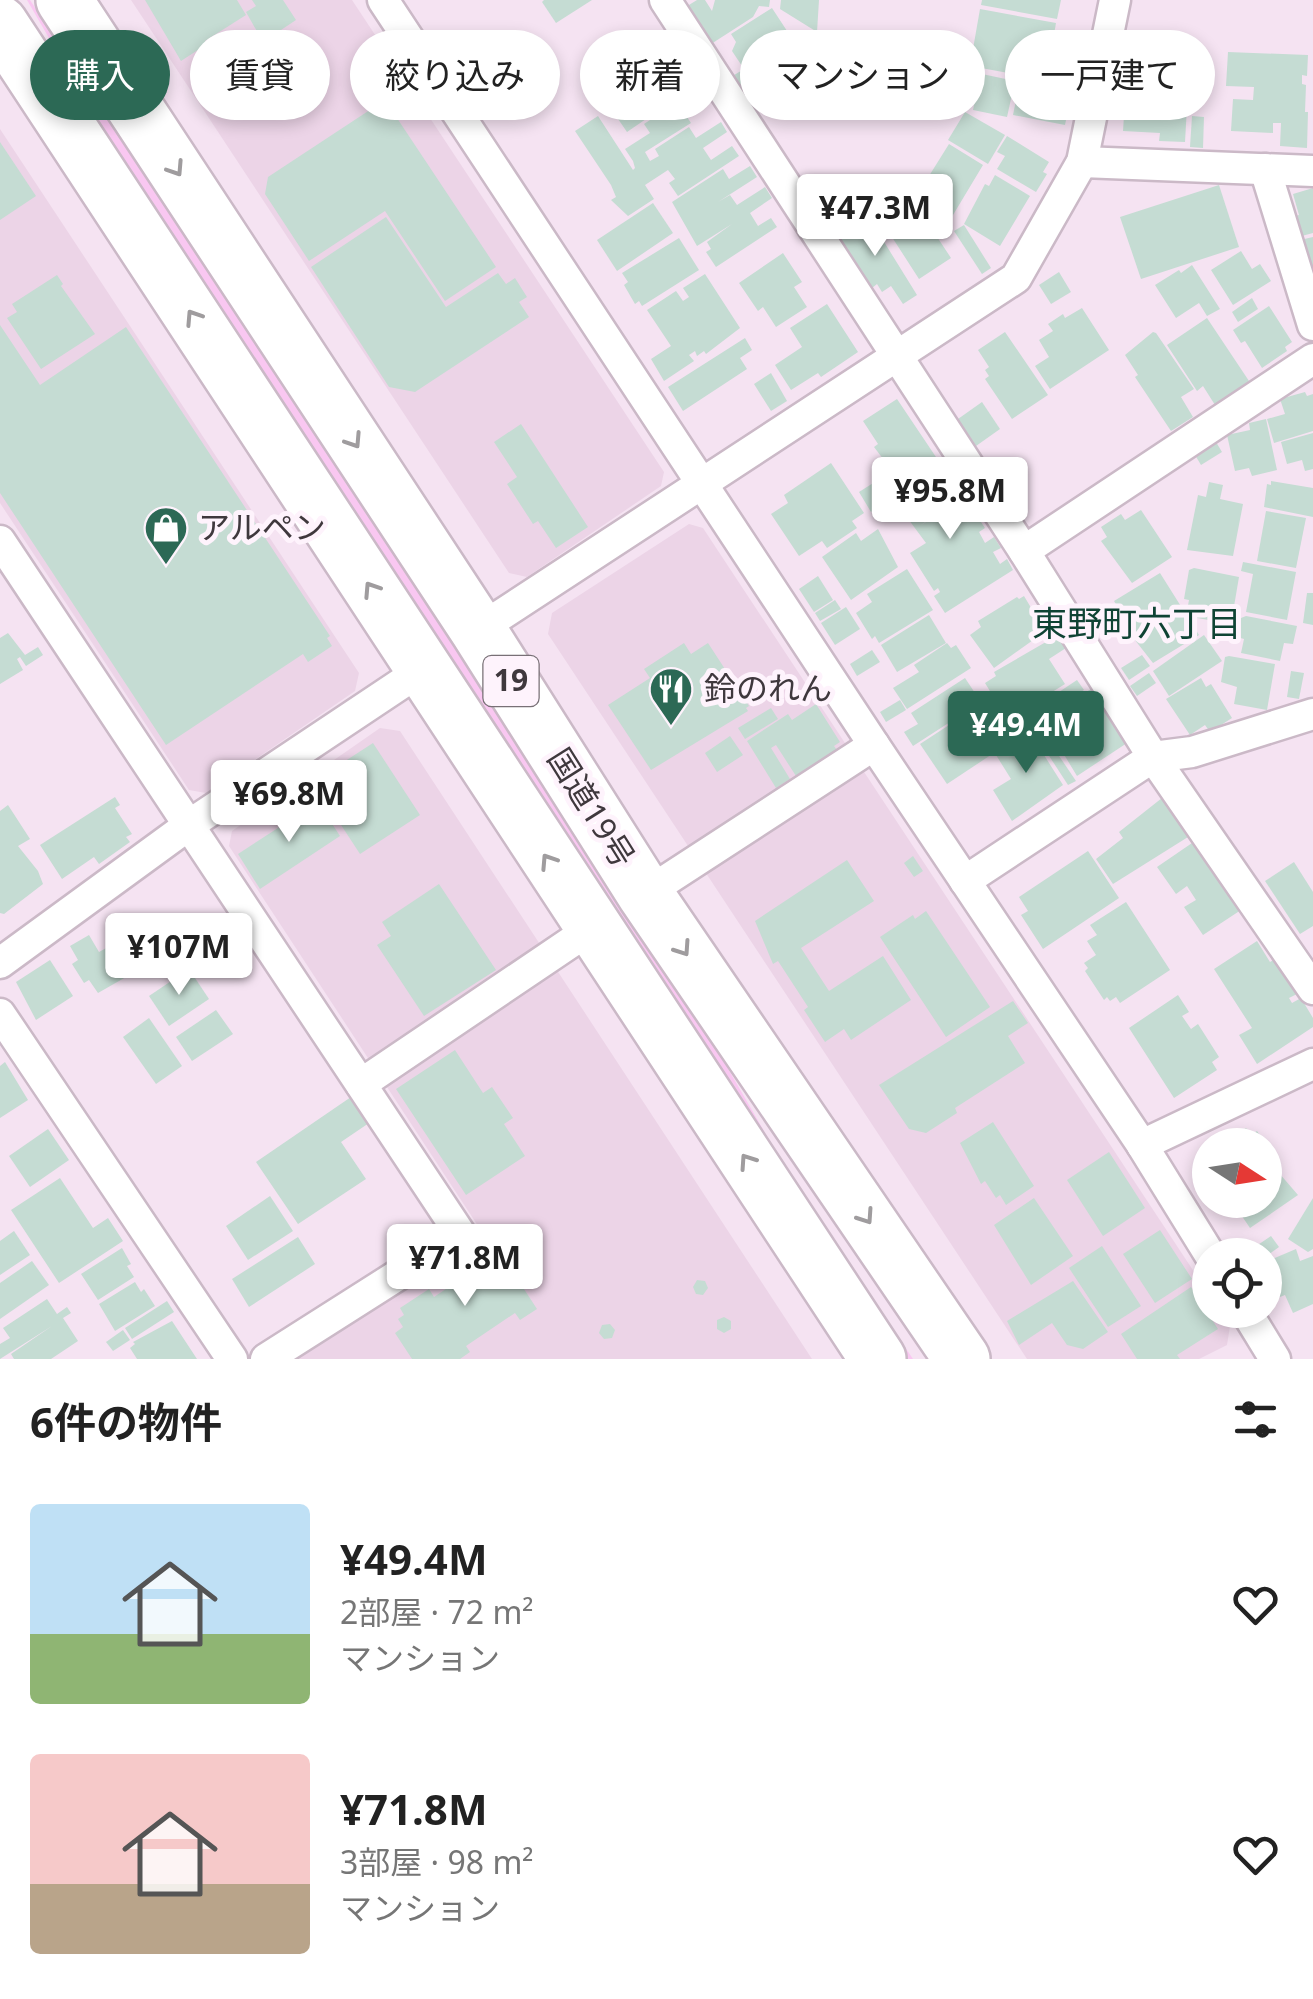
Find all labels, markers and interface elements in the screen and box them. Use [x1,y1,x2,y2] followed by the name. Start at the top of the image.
[30,30,170,120] chip: 購入
[190,30,330,120] chip: 賃貸
[350,30,560,120] chip: 絞り込み
[580,30,720,120] chip: 新着
[740,30,985,120] chip: マンション
[1005,30,1215,120] chip: 一戸建て
[163,159,182,177] one-way arrow
[794,174,956,259] pin: ¥47.3M
[819,185,931,228] text: ¥47.3M
[186,310,205,328] one-way arrow
[342,430,361,448] one-way arrow
[869,457,1031,542] pin: ¥95.8M
[894,468,1006,511] text: ¥95.8M
[143,505,189,566] shop icon: アルペン
[198,505,326,548] place label: アルペン
[365,581,383,600] one-way arrow
[1032,599,1242,646] district label: 東野町六丁目
[484,656,538,706] road number: 19
[648,666,694,727] restaurant icon: 鈴のれん
[704,666,832,709] place label: 鈴のれん
[945,691,1107,776] pin: ¥49.4M
[970,702,1082,745] text: ¥49.4M
[539,740,646,875] street label: 国道19号
[208,760,370,845] pin: ¥69.8M
[233,771,345,814] text: ¥69.8M
[542,854,561,872] one-way arrow
[109,913,249,998] pin: ¥107M
[127,924,231,967] text: ¥107M
[671,937,689,956] one-way arrow
[1192,1128,1282,1218] north arrow
[1192,1128,1282,1328] map controls
[741,1154,759,1173] one-way arrow
[854,1206,872,1225] one-way arrow
[384,1224,546,1309] pin: ¥71.8M
[409,1235,521,1278] text: ¥71.8M
[1192,1238,1282,1328] button: locate
[1228,1392,1283,1447] icon: filters
[30,1393,222,1450] text: 6件の物件
[340,1530,488,1587] text: ¥49.4M
[110,1544,230,1664] icon: home
[1228,1577,1283,1632] icon: heart
[340,1590,534,1633] text: 2部屋 · 72 m²
[340,1636,500,1679] text: マンション
[340,1780,488,1837] text: ¥71.8M
[110,1794,230,1914] icon: home
[1228,1827,1283,1882] icon: heart
[340,1840,534,1883] text: 3部屋 · 98 m²
[340,1886,500,1929] text: マンション

